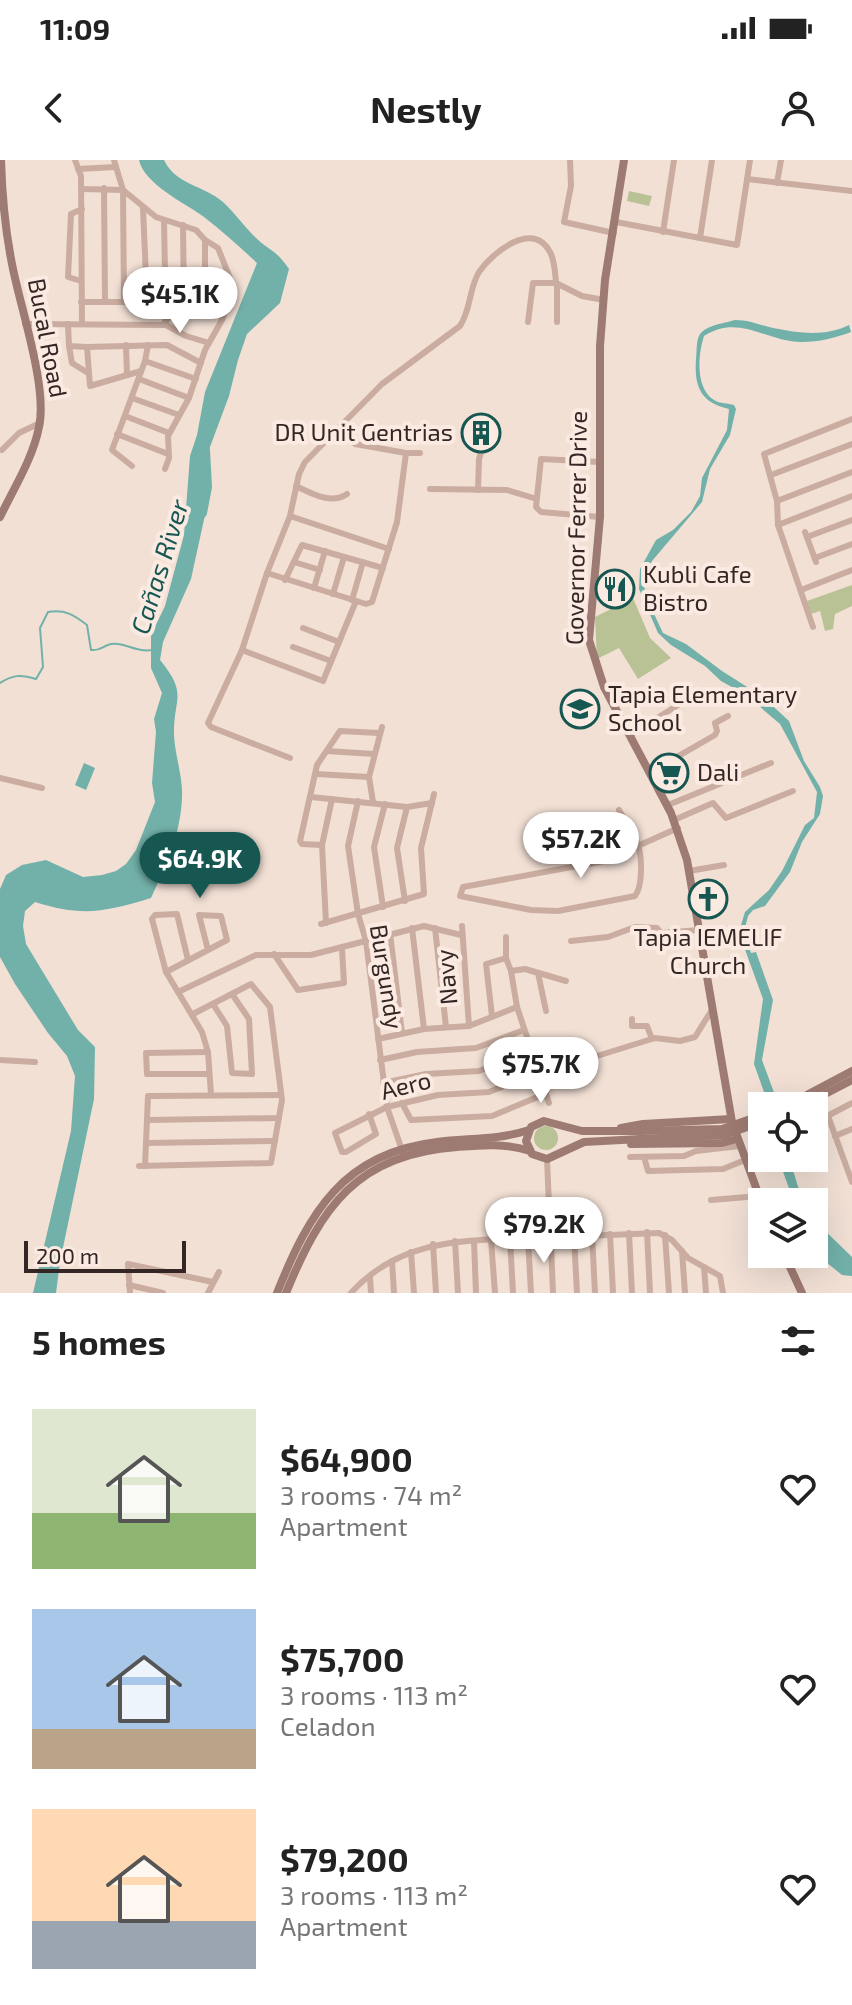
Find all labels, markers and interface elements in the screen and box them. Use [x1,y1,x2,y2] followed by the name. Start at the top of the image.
[40,10,110,46] text: 11:09
[32,86,76,130] icon: back
[776,86,820,130] icon: person
[370,87,482,130] text: Nestly
[115,267,245,335] pin: $45.1K
[23,276,74,400] street label: Bucal Road
[141,277,219,308] text: $45.1K
[559,411,592,645] street label: Governor Ferrer Drive
[460,412,502,454] building icon: DR Unit Gentrias
[275,417,453,446] place label: DR Unit Gentrias
[123,495,194,638] water label: Cañas River
[643,559,752,616] place label: Kubli Cafe Bistro
[594,568,636,610] restaurant icon: Kubli Cafe Bistro
[608,679,798,736] place label: Tapia Elementary School
[559,688,601,730] school or university icon: Tapia Elementary School
[648,752,690,794] supermarket icon: Dali
[697,757,739,786] place label: Dali
[516,812,646,880] pin: $57.2K
[541,822,621,853] text: $57.2K
[135,832,265,900] pin: $64.9K
[157,842,243,873] text: $64.9K
[687,878,729,920] church icon: Tapia IEMELIF Church
[365,922,410,1031] street label: Burgundy
[633,922,783,979] place label: Tapia IEMELIF Church
[429,948,462,1006] street label: Navy
[476,1037,606,1105] pin: $75.7K
[502,1047,580,1078] text: $75.7K
[378,1064,434,1105] street label: Aero
[748,1092,828,1268] map controls
[748,1092,828,1172] button: locate
[748,1188,828,1268] button: layers
[479,1197,609,1265] pin: $79.2K
[503,1207,585,1238] text: $79.2K
[24,1237,186,1273] scale bar
[36,1242,99,1268] text: 200 m
[776,1319,820,1363] icon: filters
[32,1321,166,1362] text: 5 homes
[280,1438,413,1479] text: $64,900
[96,1441,192,1537] icon: home
[776,1467,820,1511] icon: heart
[280,1479,462,1510] text: 3 rooms · 74 m²
[280,1510,408,1541] text: Apartment
[280,1638,404,1679] text: $75,700
[96,1641,192,1737] icon: home
[776,1667,820,1711] icon: heart
[280,1679,468,1710] text: 3 rooms · 113 m²
[280,1710,376,1741] text: Celadon
[280,1838,409,1879] text: $79,200
[96,1841,192,1937] icon: home
[776,1867,820,1911] icon: heart
[280,1879,468,1910] text: 3 rooms · 113 m²
[280,1910,408,1941] text: Apartment

